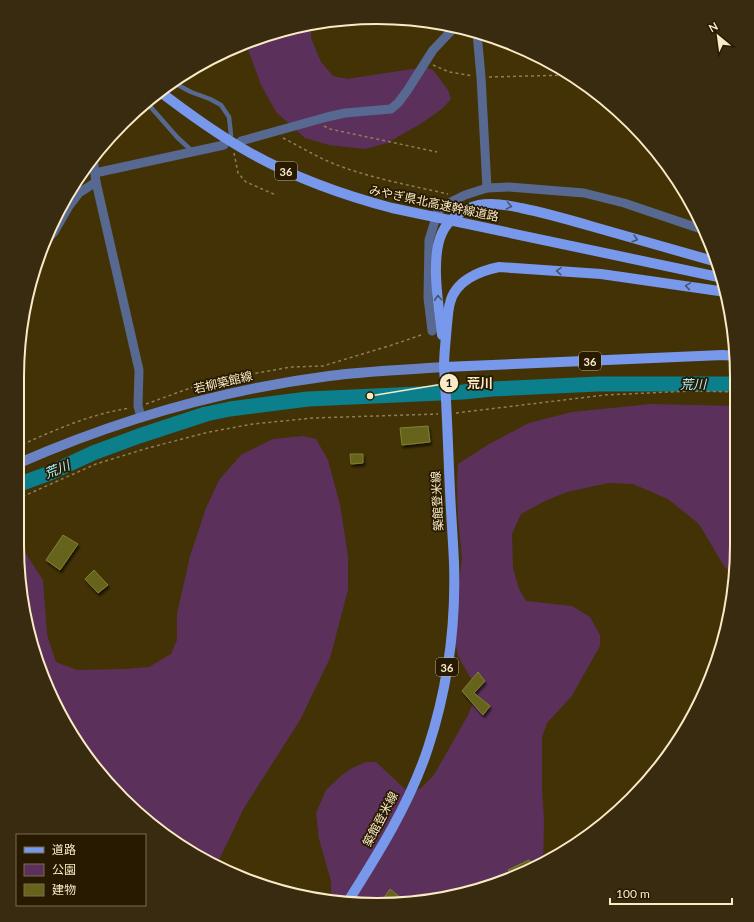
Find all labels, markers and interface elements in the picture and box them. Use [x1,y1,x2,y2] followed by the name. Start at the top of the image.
[698,16,738,56] north arrow
[706,19,720,35] text: N
[275,162,297,180] road number: 36
[368,182,500,224] street label: みやぎ県北高速幹線道路
[506,201,512,210] one-way arrow
[631,234,638,243] one-way arrow
[556,266,562,275] one-way arrow
[685,282,691,291] one-way arrow
[433,295,442,301] one-way arrow
[579,352,601,370] road number: 36
[192,368,254,396] street label: 若柳築館線
[439,371,501,396] callout: 荒川
[446,375,453,390] text: 1
[467,375,493,391] text: 荒川
[680,376,708,392] water label: 荒川
[42,456,74,481] water label: 荒川
[428,471,446,531] street label: 築館登米線
[436,658,458,676] road number: 36
[359,789,401,849] street label: 築館登米線
[16,834,146,906] legend
[52,842,76,857] text: 道路
[52,862,76,877] text: 公園
[610,880,732,906] scale bar
[52,882,76,897] text: 建物
[616,886,650,901] text: 100 m

